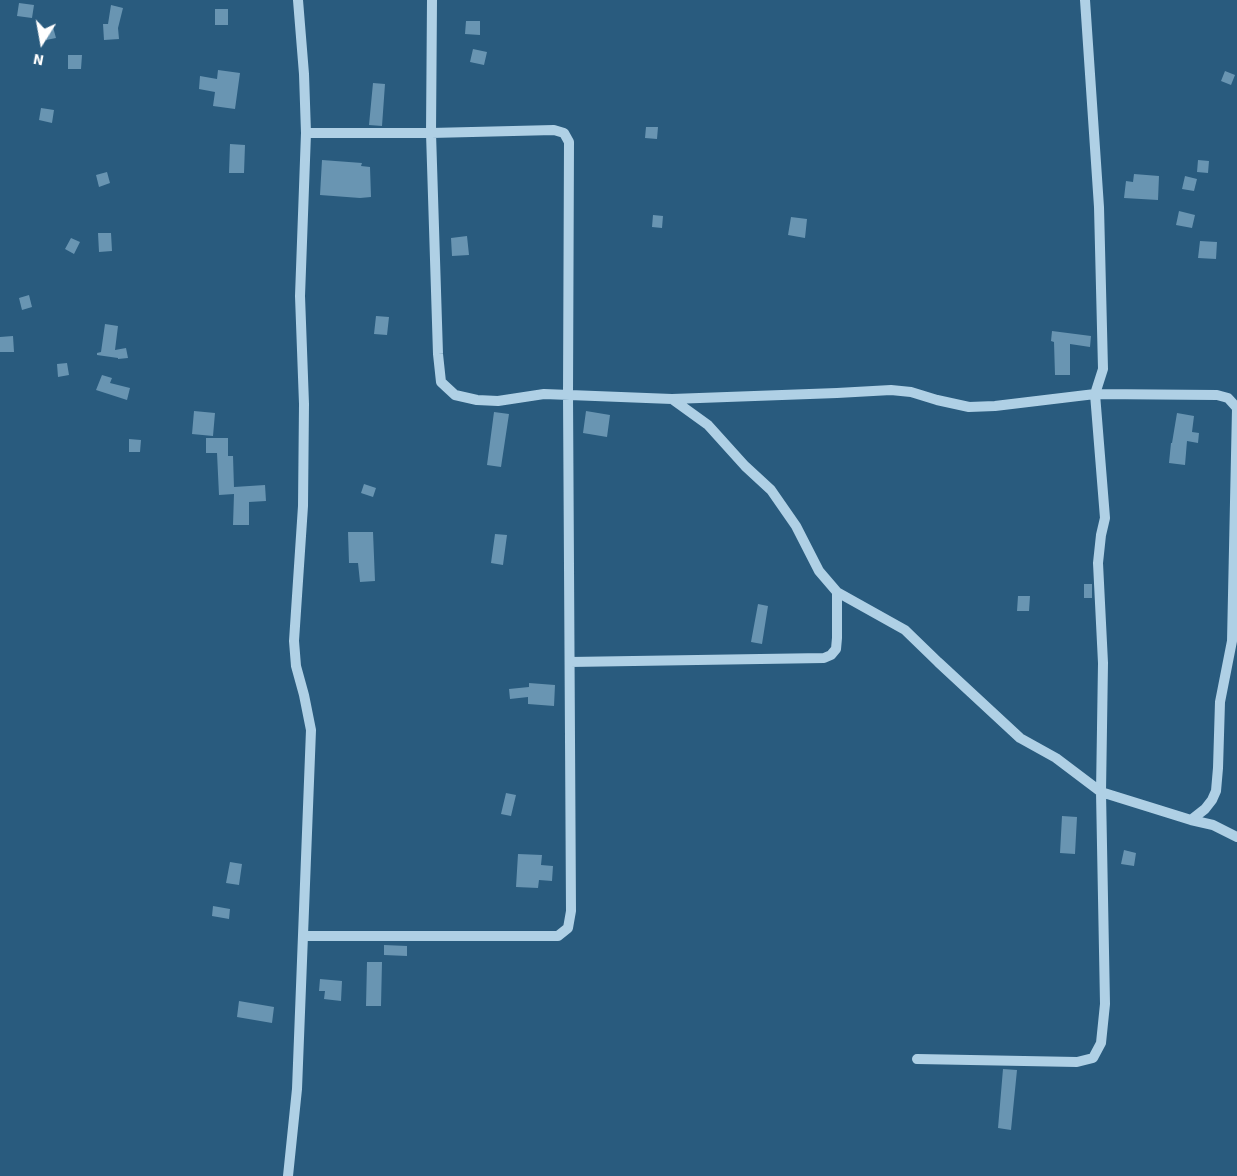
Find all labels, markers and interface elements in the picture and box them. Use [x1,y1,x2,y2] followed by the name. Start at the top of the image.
[12,12,72,72] north arrow
[31,48,46,71] text: N

